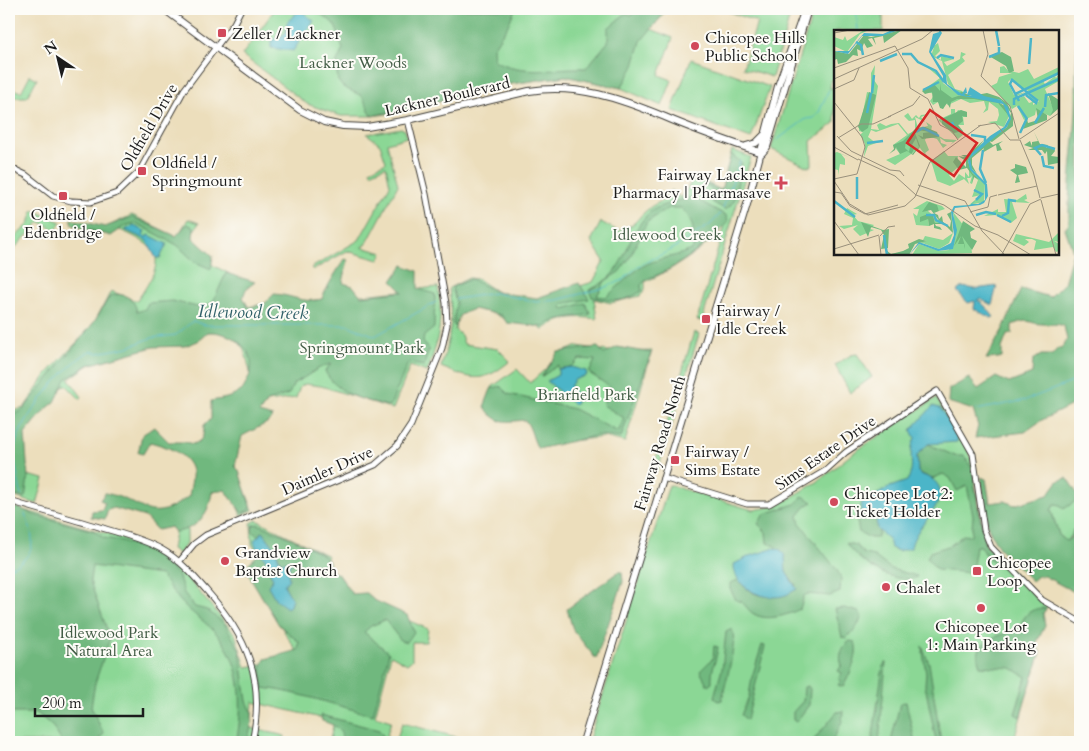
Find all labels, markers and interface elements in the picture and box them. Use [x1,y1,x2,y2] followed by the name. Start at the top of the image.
[232,23,341,45] place label: Zeller / Lackner
[216,27,228,39] marker: Zeller / Lackner
[705,27,805,67] place label: Chicopee Hills Public School
[834,30,1059,255] inset map
[32,32,82,82] north arrow
[40,36,61,59] text: N
[689,40,701,52] marker: Chicopee Hills Public School
[299,52,407,74] park label: Lackner Woods
[382,72,513,122] street label: Lackner Boulevard
[115,79,183,176] street label: Oldfield Drive
[152,152,242,192] place label: Oldfield / Springmount
[613,164,771,204] place label: Fairway Lackner Pharmacy | Pharmasave
[136,165,148,177] marker: Oldfield / Springmount
[775,177,787,189] marker: Fairway Lackner Pharmacy | Pharmasave
[57,190,69,202] marker: Oldfield / Edenbridge
[24,204,102,244] place label: Oldfield / Edenbridge
[612,224,722,246] park label: Idlewood Creek
[198,299,308,326] water label: Idlewood Creek
[716,300,787,340] place label: Fairway / Idle Creek
[700,313,712,325] marker: Fairway / Idle Creek
[299,337,425,359] park label: Springmount Park
[629,373,691,514] street label: Fairway Road North
[537,384,635,406] park label: Briarfield Park
[771,410,880,496] street label: Sims Estate Drive
[278,441,377,501] street label: Daimler Drive
[685,441,760,481] place label: Fairway / Sims Estate
[669,454,681,466] marker: Fairway / Sims Estate
[844,483,953,523] place label: Chicopee Lot 2: Ticket Holder
[828,496,840,508] marker: Chicopee Lot 2: Ticket Holder
[235,542,337,582] place label: Grandview Baptist Church
[987,552,1052,592] place label: Chicopee Loop
[219,555,231,567] marker: Grandview Baptist Church
[971,565,983,577] marker: Chicopee Loop
[896,577,940,599] place label: Chalet
[880,581,892,593] marker: Chalet
[975,602,987,614] marker: Chicopee Lot 1: Main Parking
[926,616,1036,656] place label: Chicopee Lot 1: Main Parking
[59,622,159,662] park label: Idlewood Park Natural Area
[35,686,142,718] scale bar
[42,693,82,713] text: 200 m

